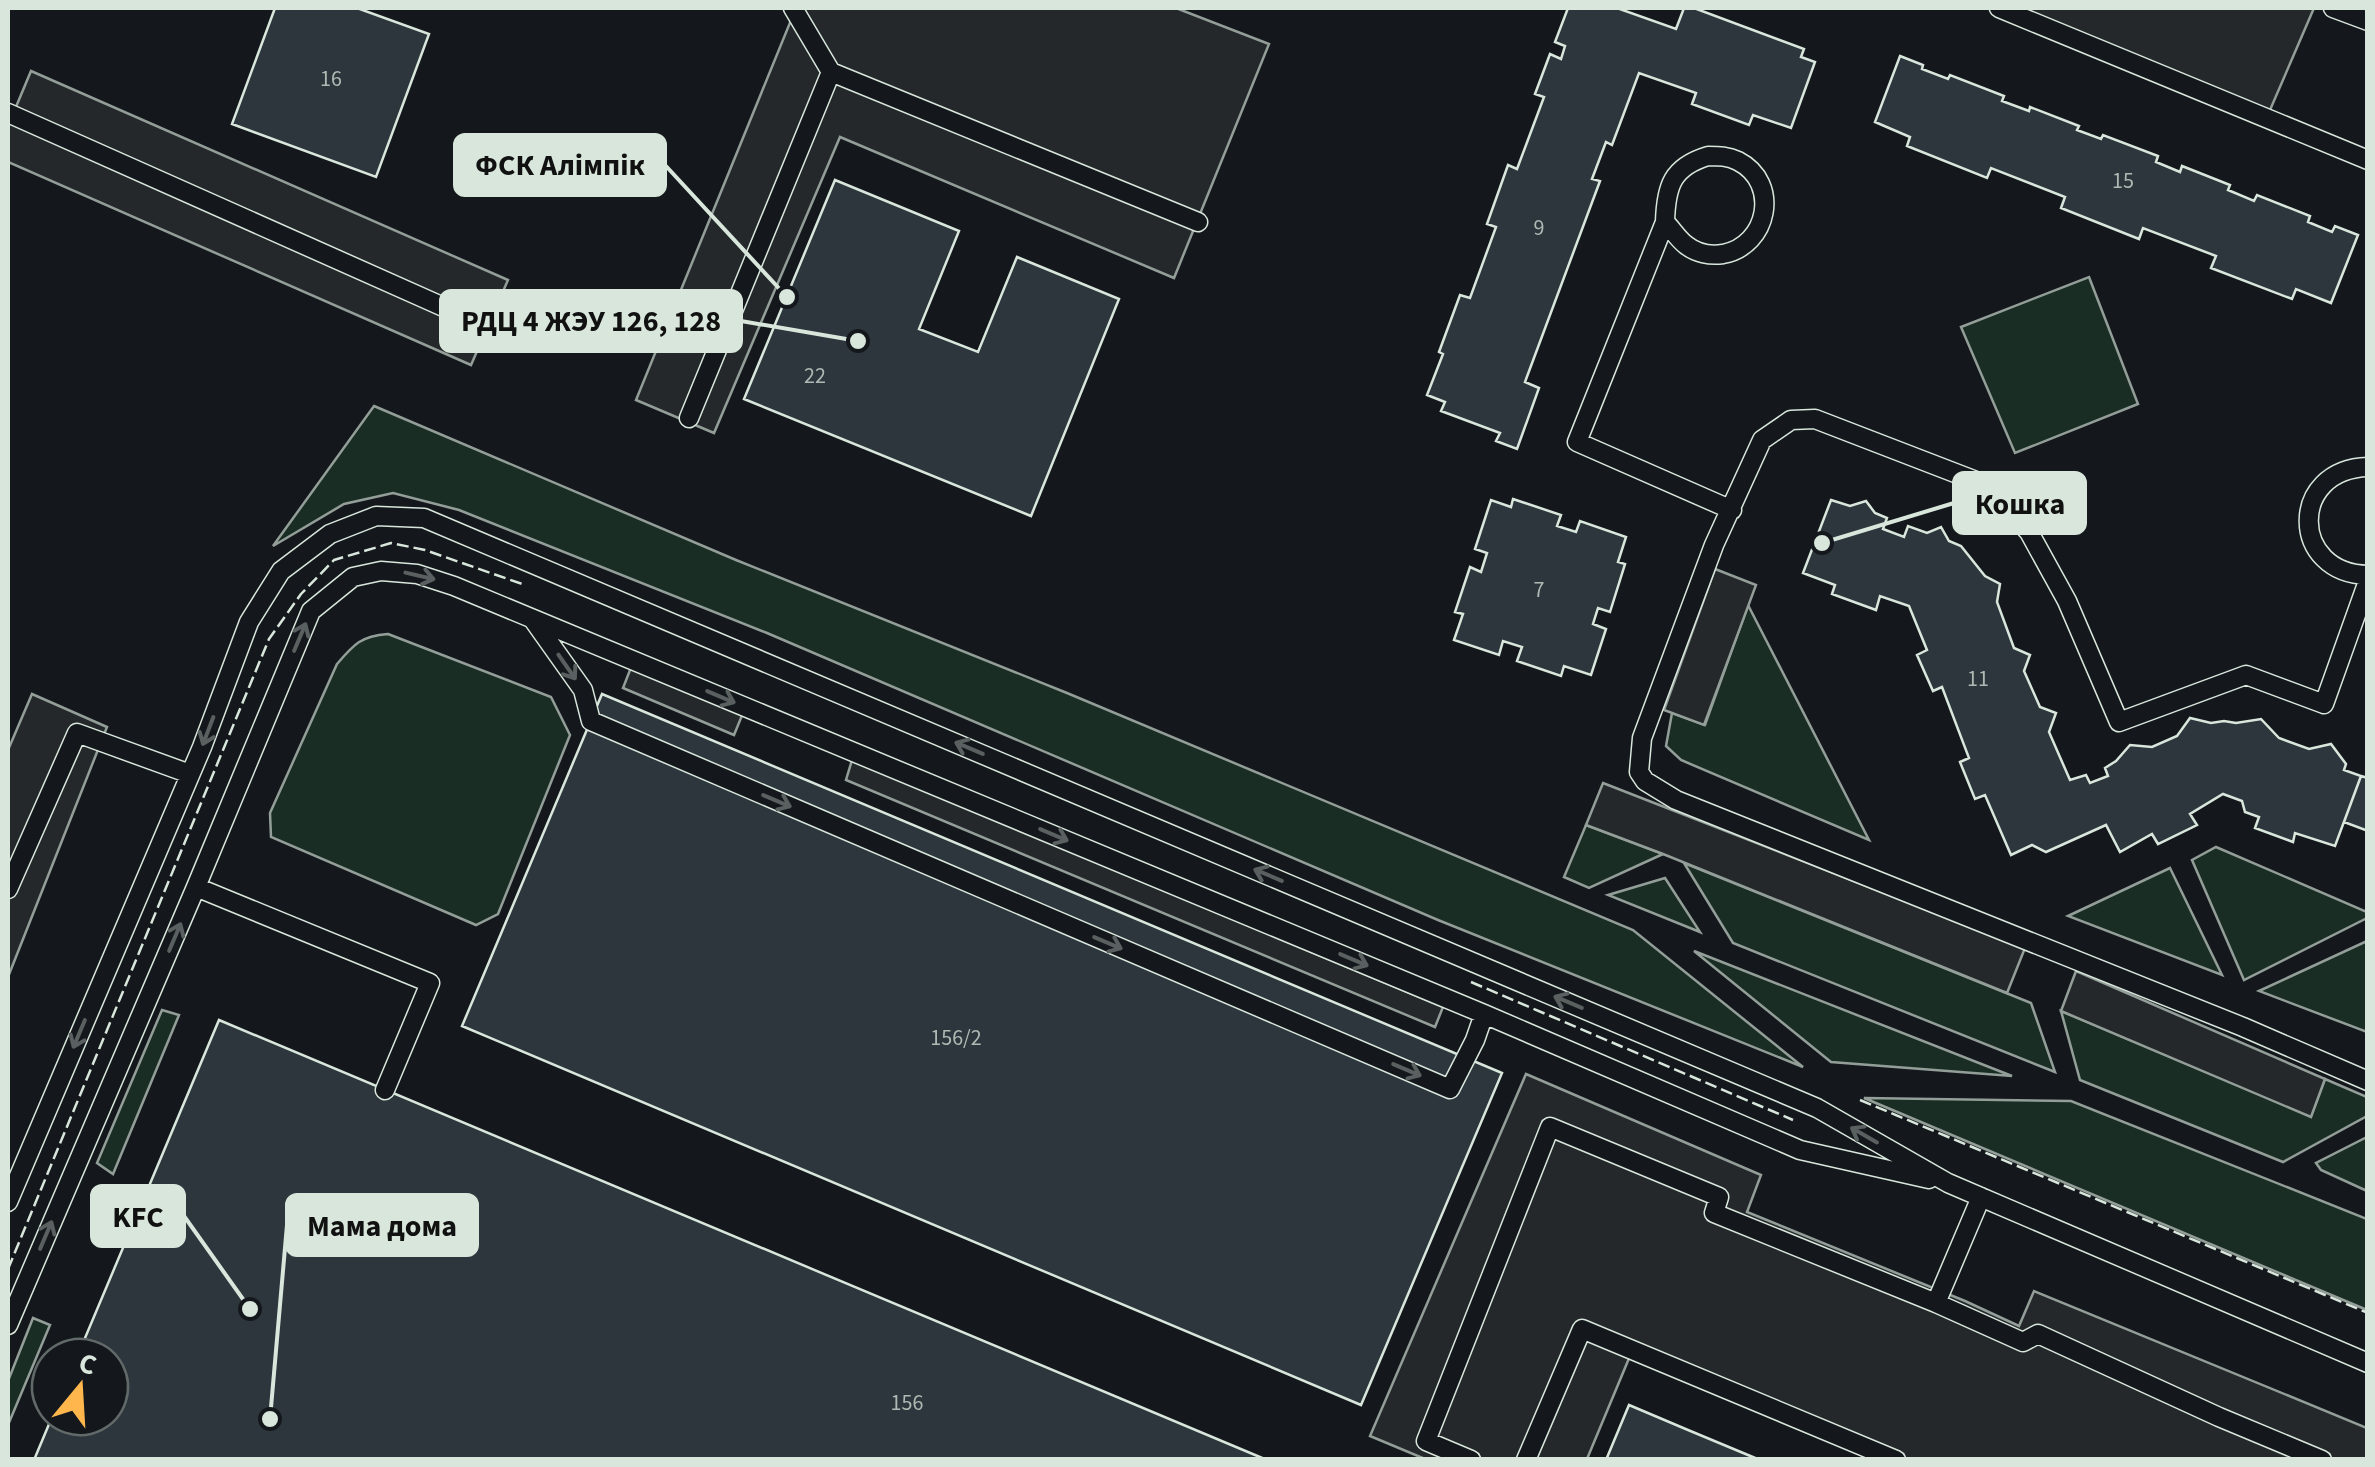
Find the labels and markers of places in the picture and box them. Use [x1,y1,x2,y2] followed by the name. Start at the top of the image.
[455,135,665,195] callout: ФСК Алімпік
[441,291,741,351] callout: РДЦ 4 ЖЭУ 126, 128
[1954,473,2085,533] callout: Кошка
[92,1186,184,1246] callout: KFC
[287,1195,477,1255] callout: Мама дома

